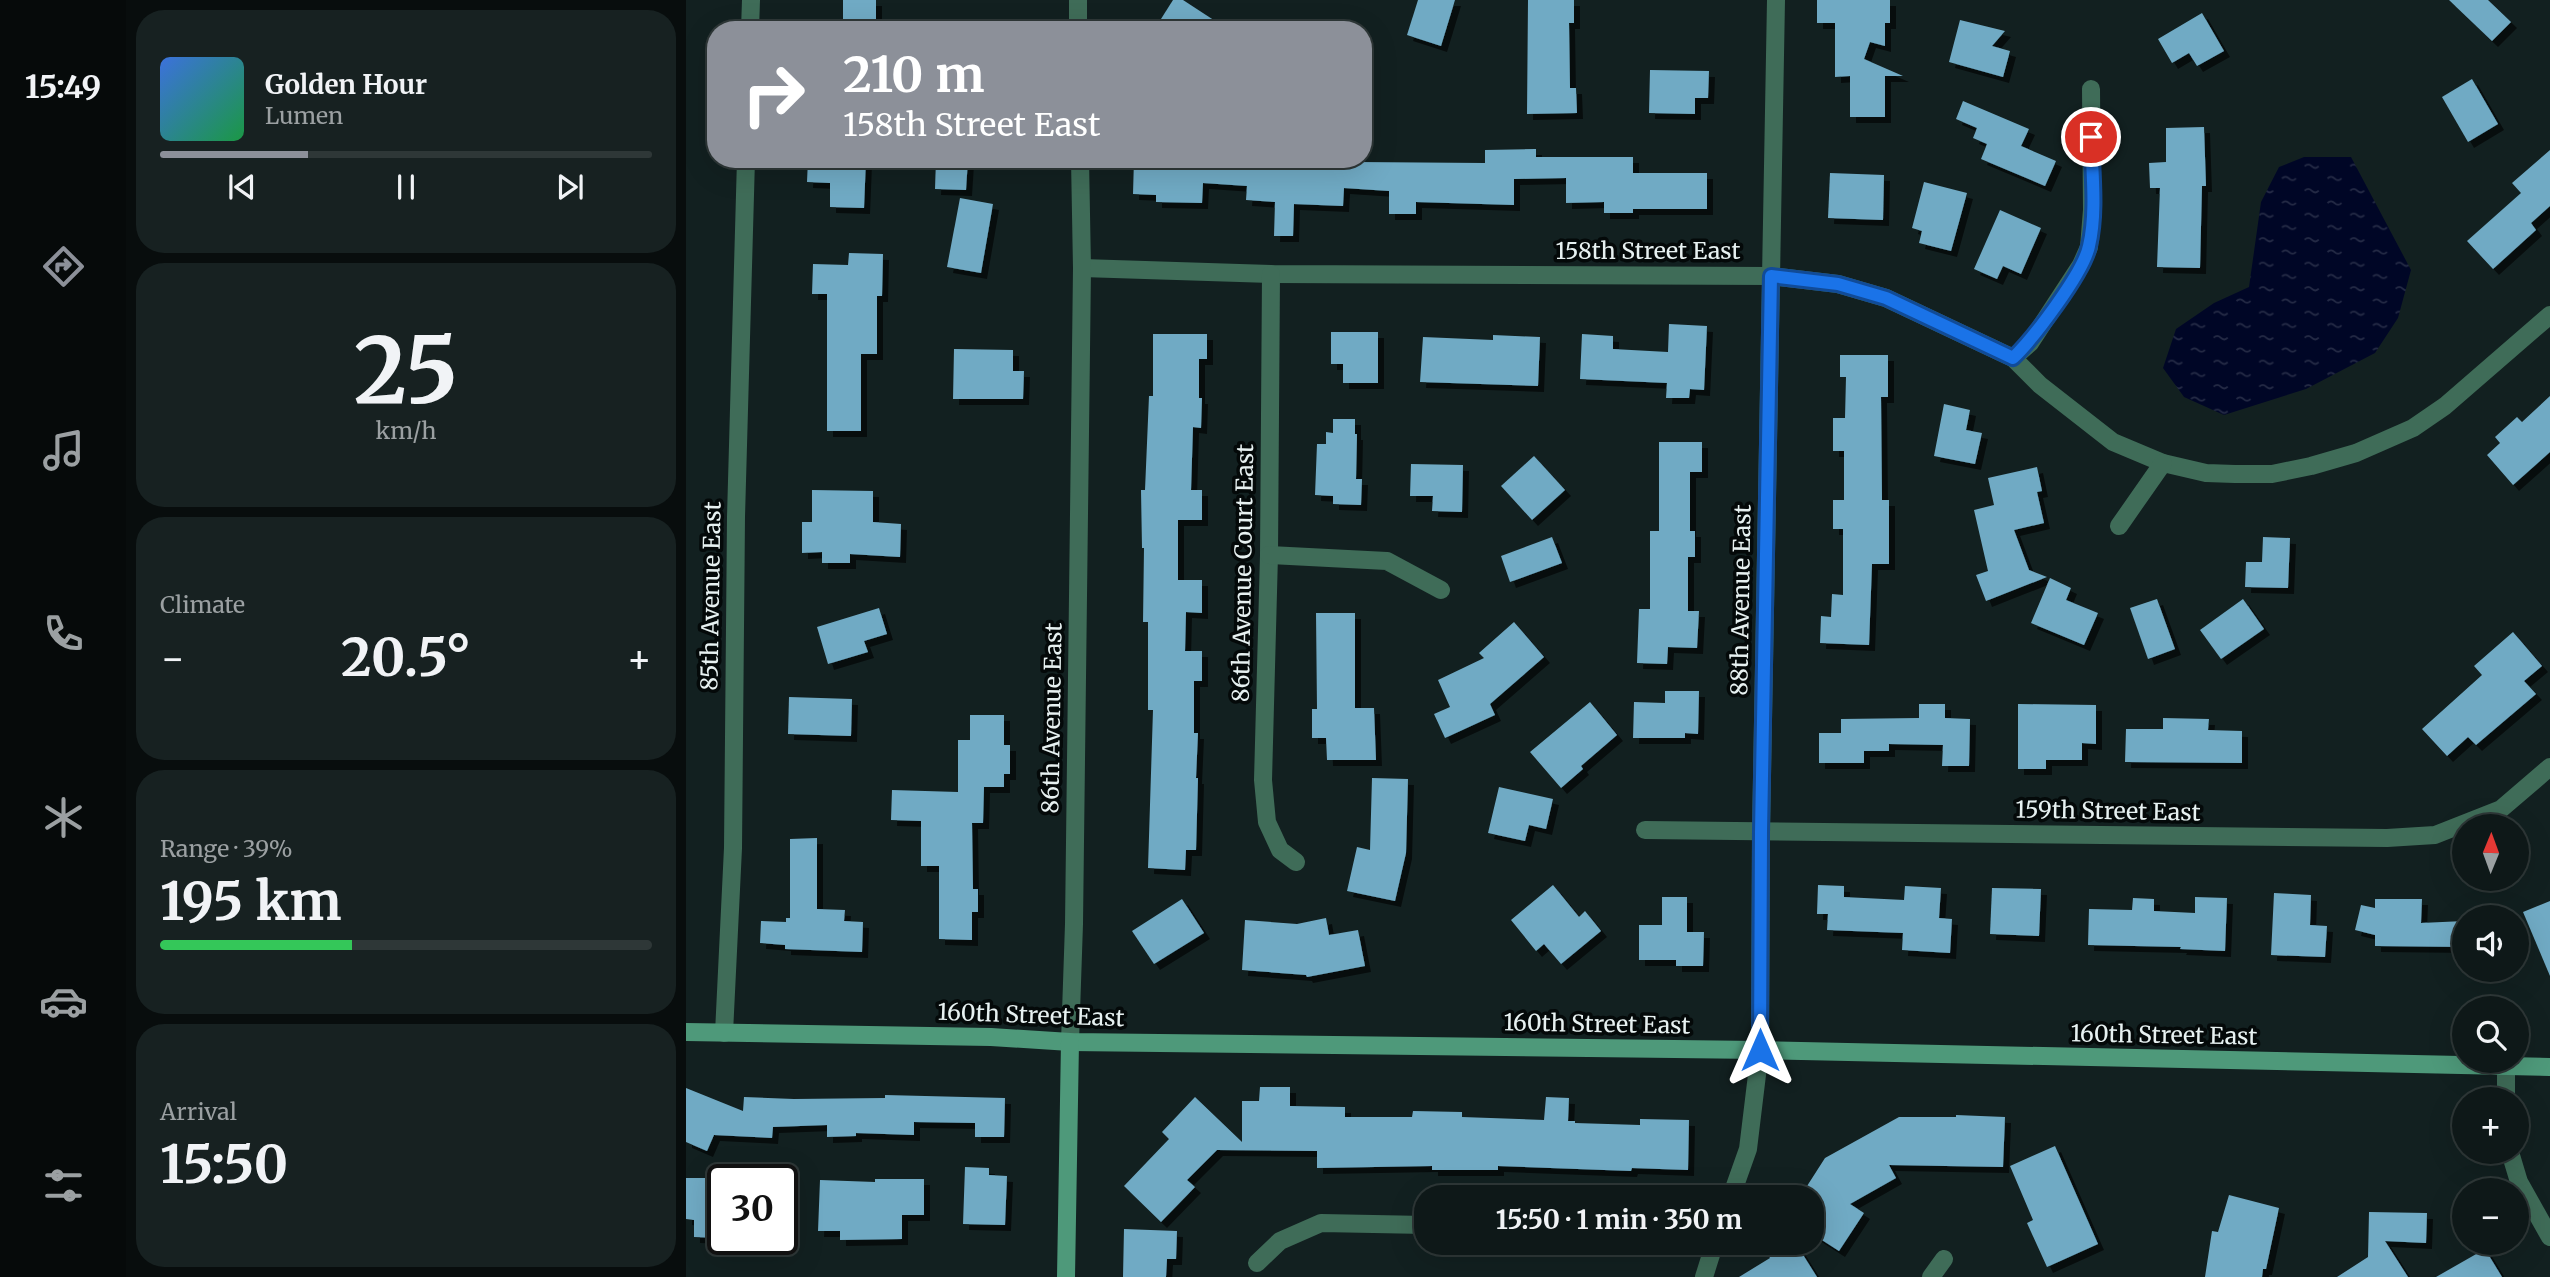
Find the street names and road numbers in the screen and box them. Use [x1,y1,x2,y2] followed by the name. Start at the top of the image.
[1555,236,1741,265] street label: 158th Street East
[1226,444,1259,702] street label: 86th Avenue Court East
[694,501,727,691] street label: 85th Avenue East
[1724,504,1757,696] street label: 88th Avenue East
[1035,622,1068,814] street label: 86th Avenue East
[2015,794,2201,827] street label: 159th Street East
[937,997,1125,1032] street label: 160th Street East
[1503,1007,1691,1040] street label: 160th Street East
[2070,1018,2258,1051] street label: 160th Street East

